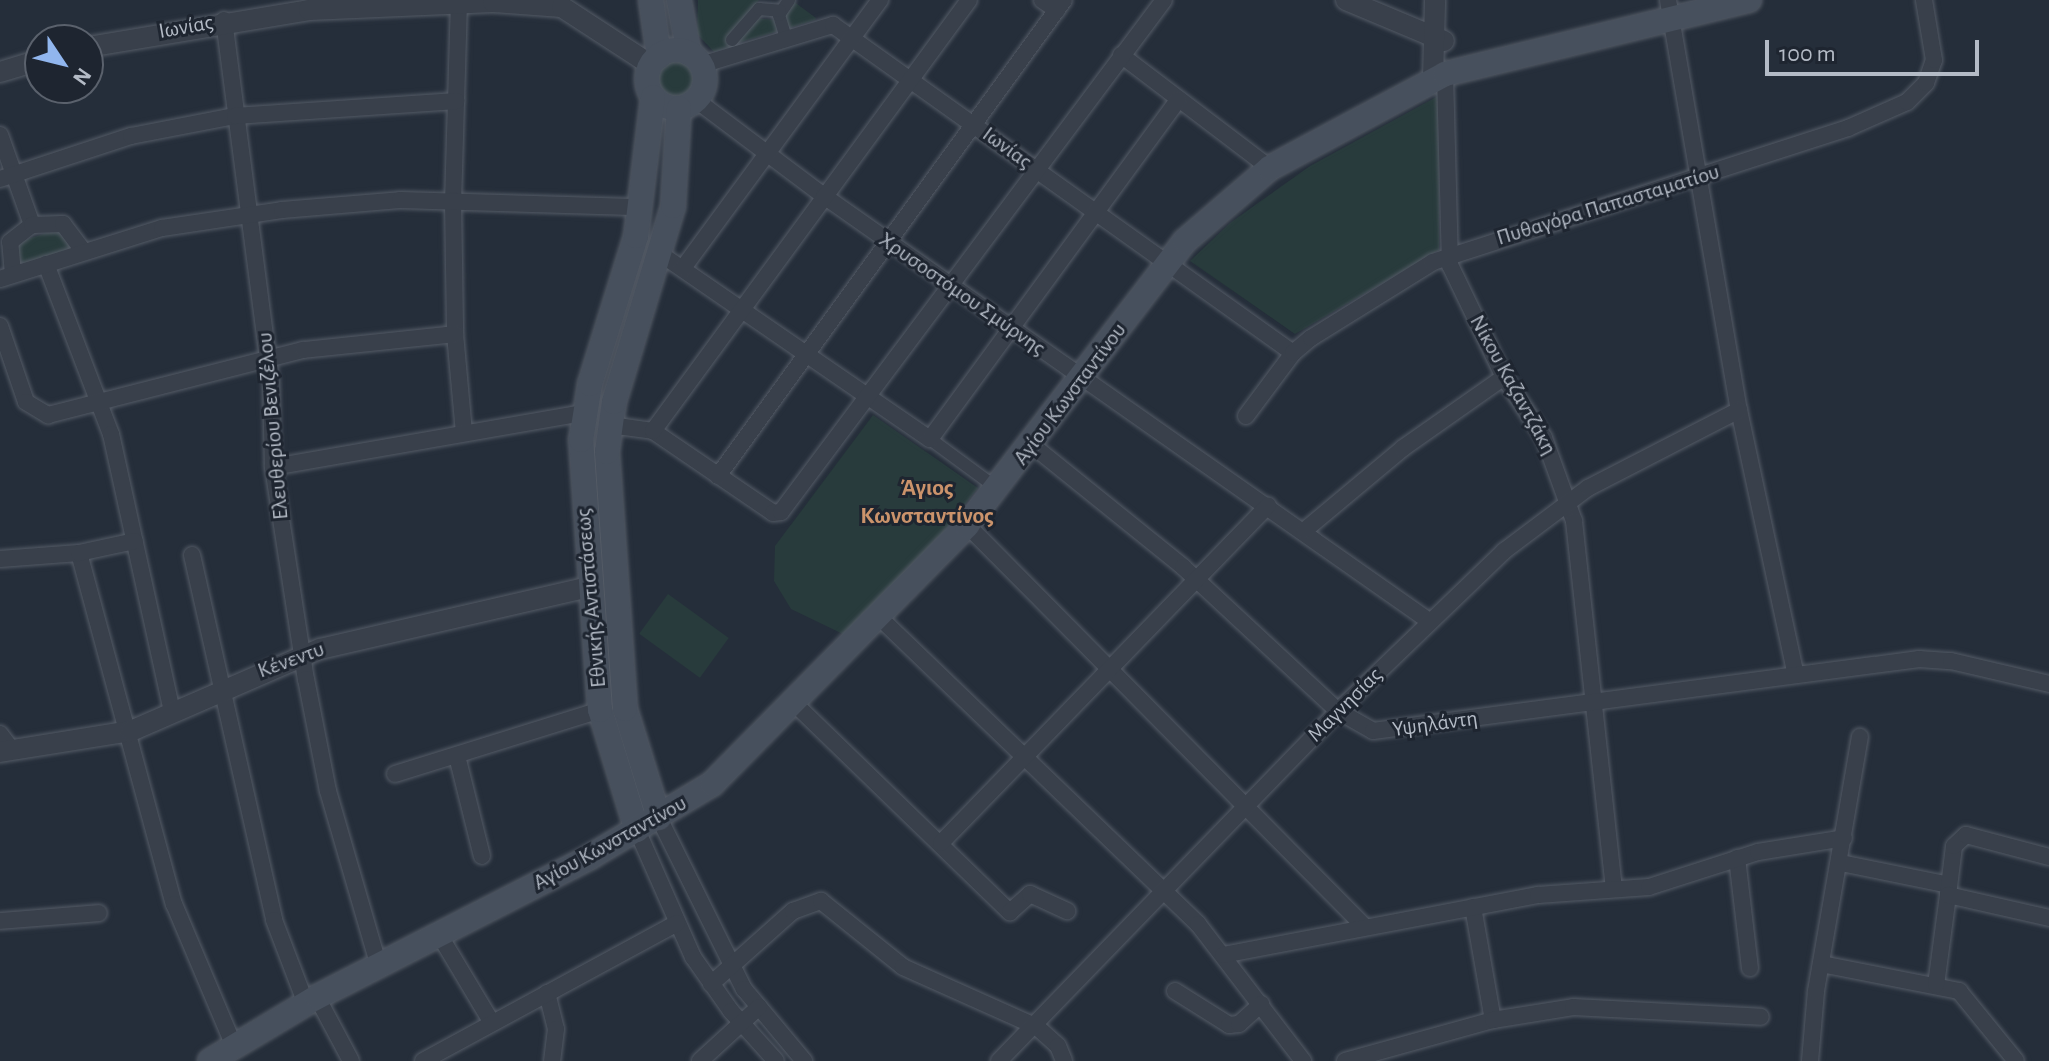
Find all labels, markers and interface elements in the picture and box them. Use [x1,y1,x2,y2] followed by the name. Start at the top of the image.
[157,9,215,45] street label: Ιωνίας
[24,24,104,104] north arrow
[1769,24,1983,74] scale bar
[1779,42,1836,66] text: 100 m
[69,64,95,89] text: N
[977,121,1037,175] street label: Ιωνίας
[1493,159,1723,251] street label: Πυθαγόρα Παπασταματίου
[874,227,1050,361] street label: Χρυσοστόμου Σμύρνης
[1464,310,1562,460] street label: Νίκου Καζαντζάκη
[1008,318,1132,470] street label: Αγίου Κωνσταντίνου
[252,331,294,521] street label: Ελευθερίου Βενιζέλου
[860,475,994,531] district label: Άγιος Κωνσταντίνος
[570,507,612,689] street label: Εθνικής Αντιστάσεως
[254,636,328,684] street label: Κένεντυ
[1302,662,1388,748] street label: Μαγνησίας
[1391,705,1479,743] street label: Υψηλάντη
[529,790,691,896] street label: Αγίου Κωνσταντίνου

